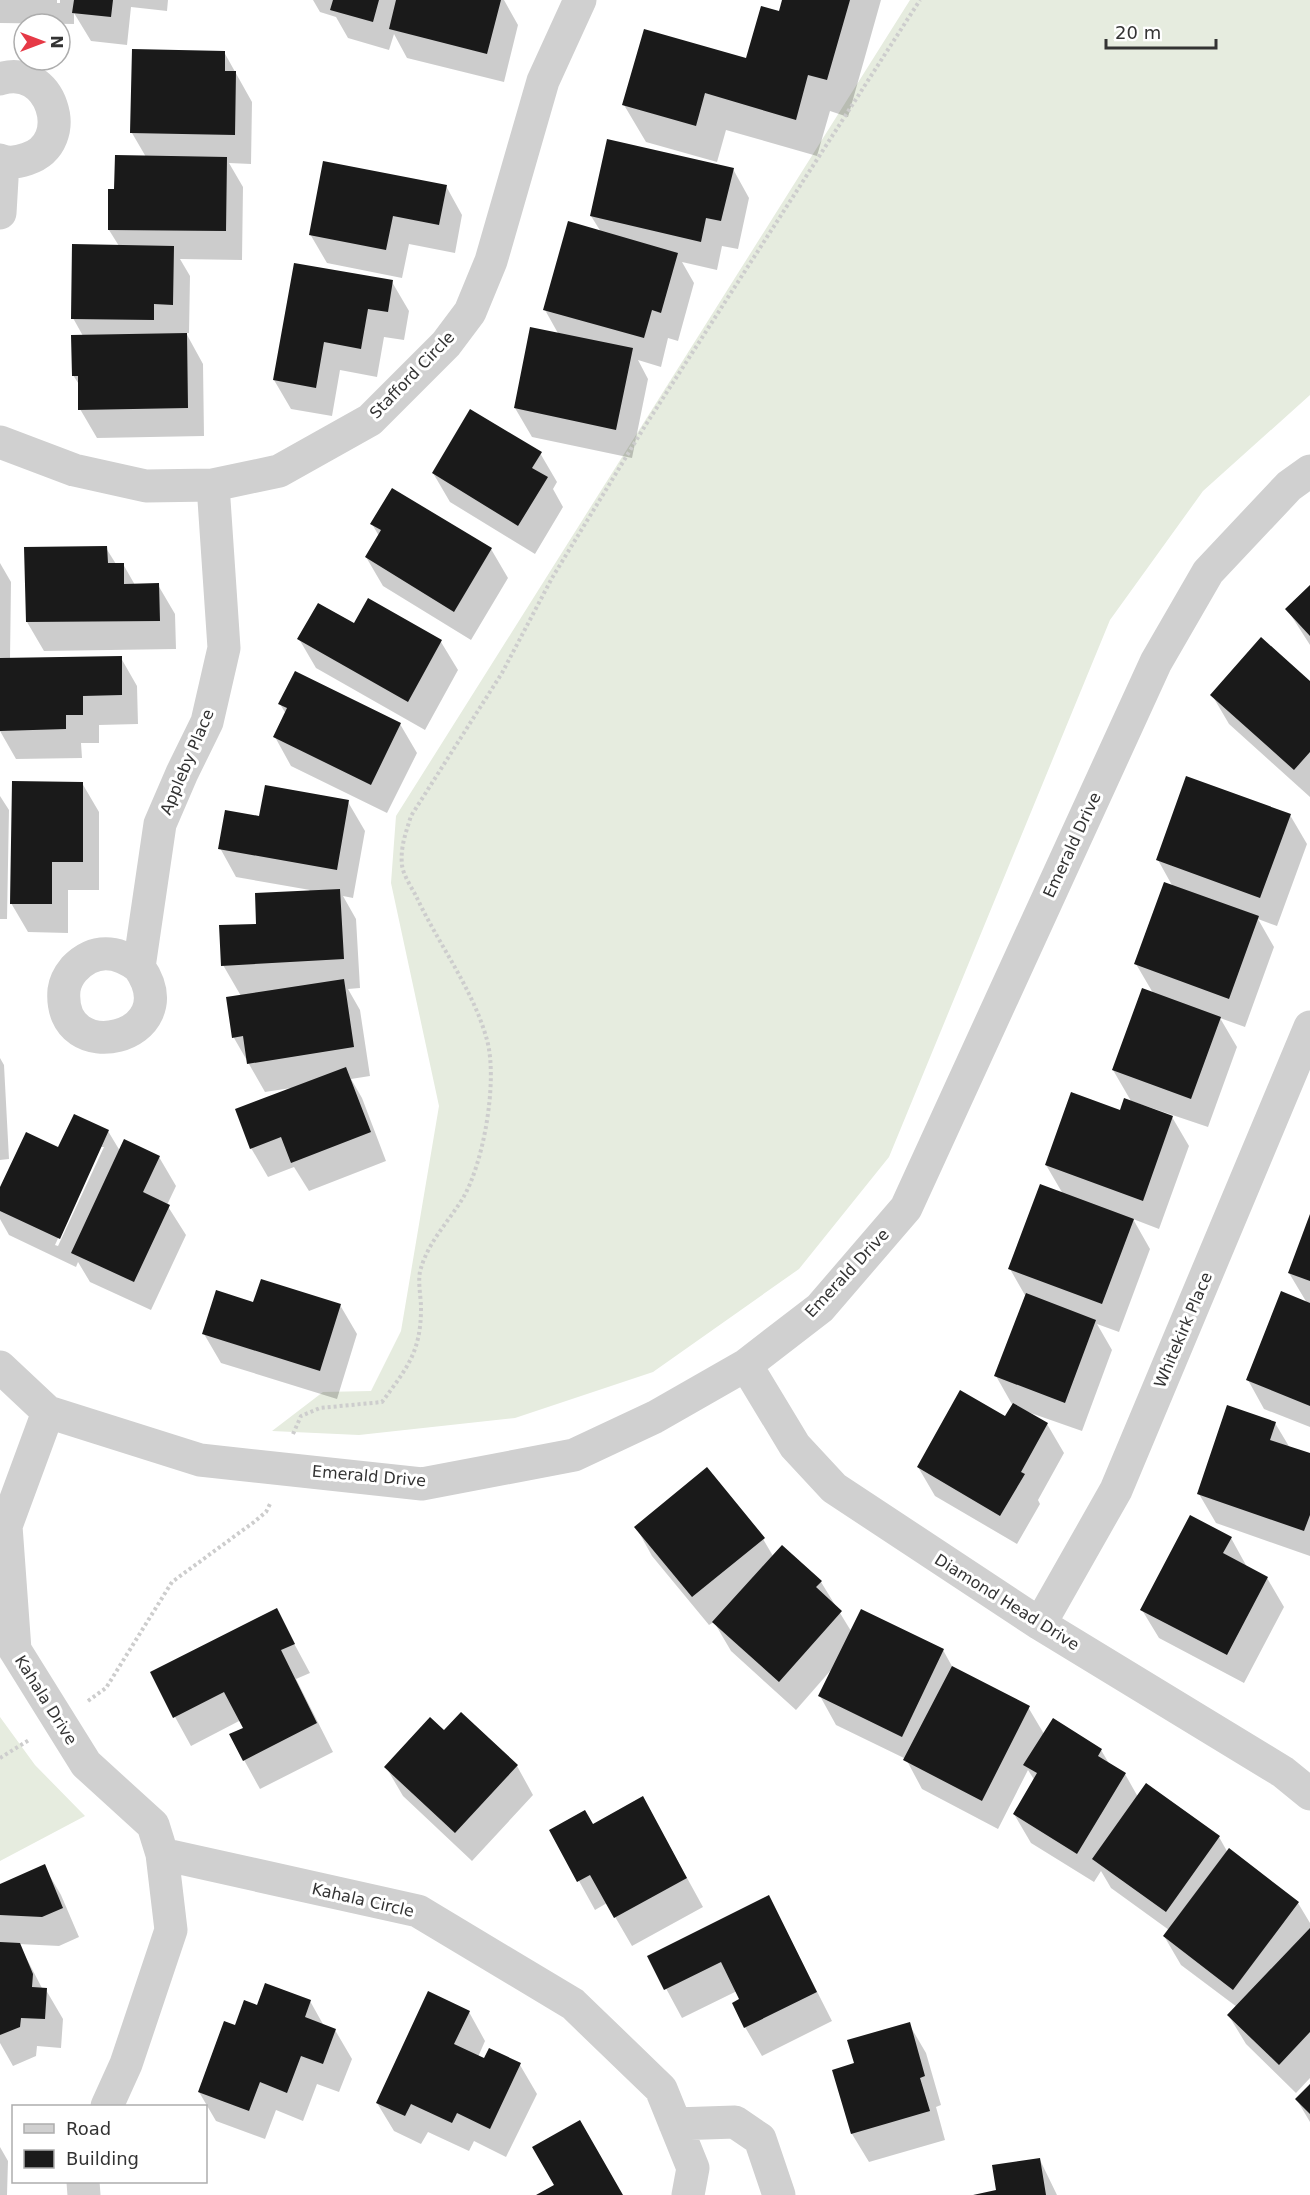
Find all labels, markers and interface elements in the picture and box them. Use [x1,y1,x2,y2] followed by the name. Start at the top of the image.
[12,12,72,72] north arrow
[1106,12,1216,50] scale bar
[1115,22,1161,43] text: 20 m
[47,35,66,49] text: N
[366,328,458,422] street label: Stafford Circle
[156,706,218,818] street label: Appleby Place
[1039,789,1105,901] street label: Emerald Drive
[801,1225,893,1321] street label: Emerald Drive
[1150,1269,1216,1391] street label: Whitekirk Place
[311,1462,427,1490] street label: Emerald Drive
[931,1550,1083,1654] street label: Diamond Head Drive
[11,1652,81,1748] street label: Kahala Drive
[310,1879,416,1921] street label: Kahala Circle
[12,2105,207,2183] legend
[66,2118,111,2139] text: Road
[66,2148,139,2169] text: Building

